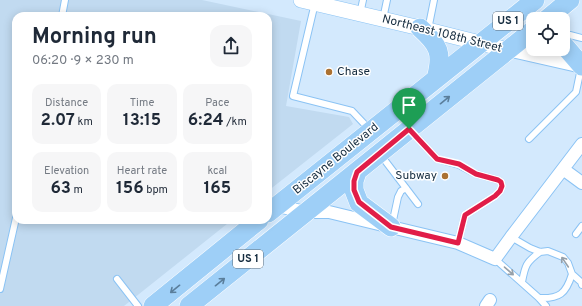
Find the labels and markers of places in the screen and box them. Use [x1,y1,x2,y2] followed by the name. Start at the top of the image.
[337,64,370,80] place label: Chase
[324,67,334,77] marker: Chase
[392,88,426,129] pin
[395,168,437,184] place label: Subway
[440,171,450,181] marker: Subway

